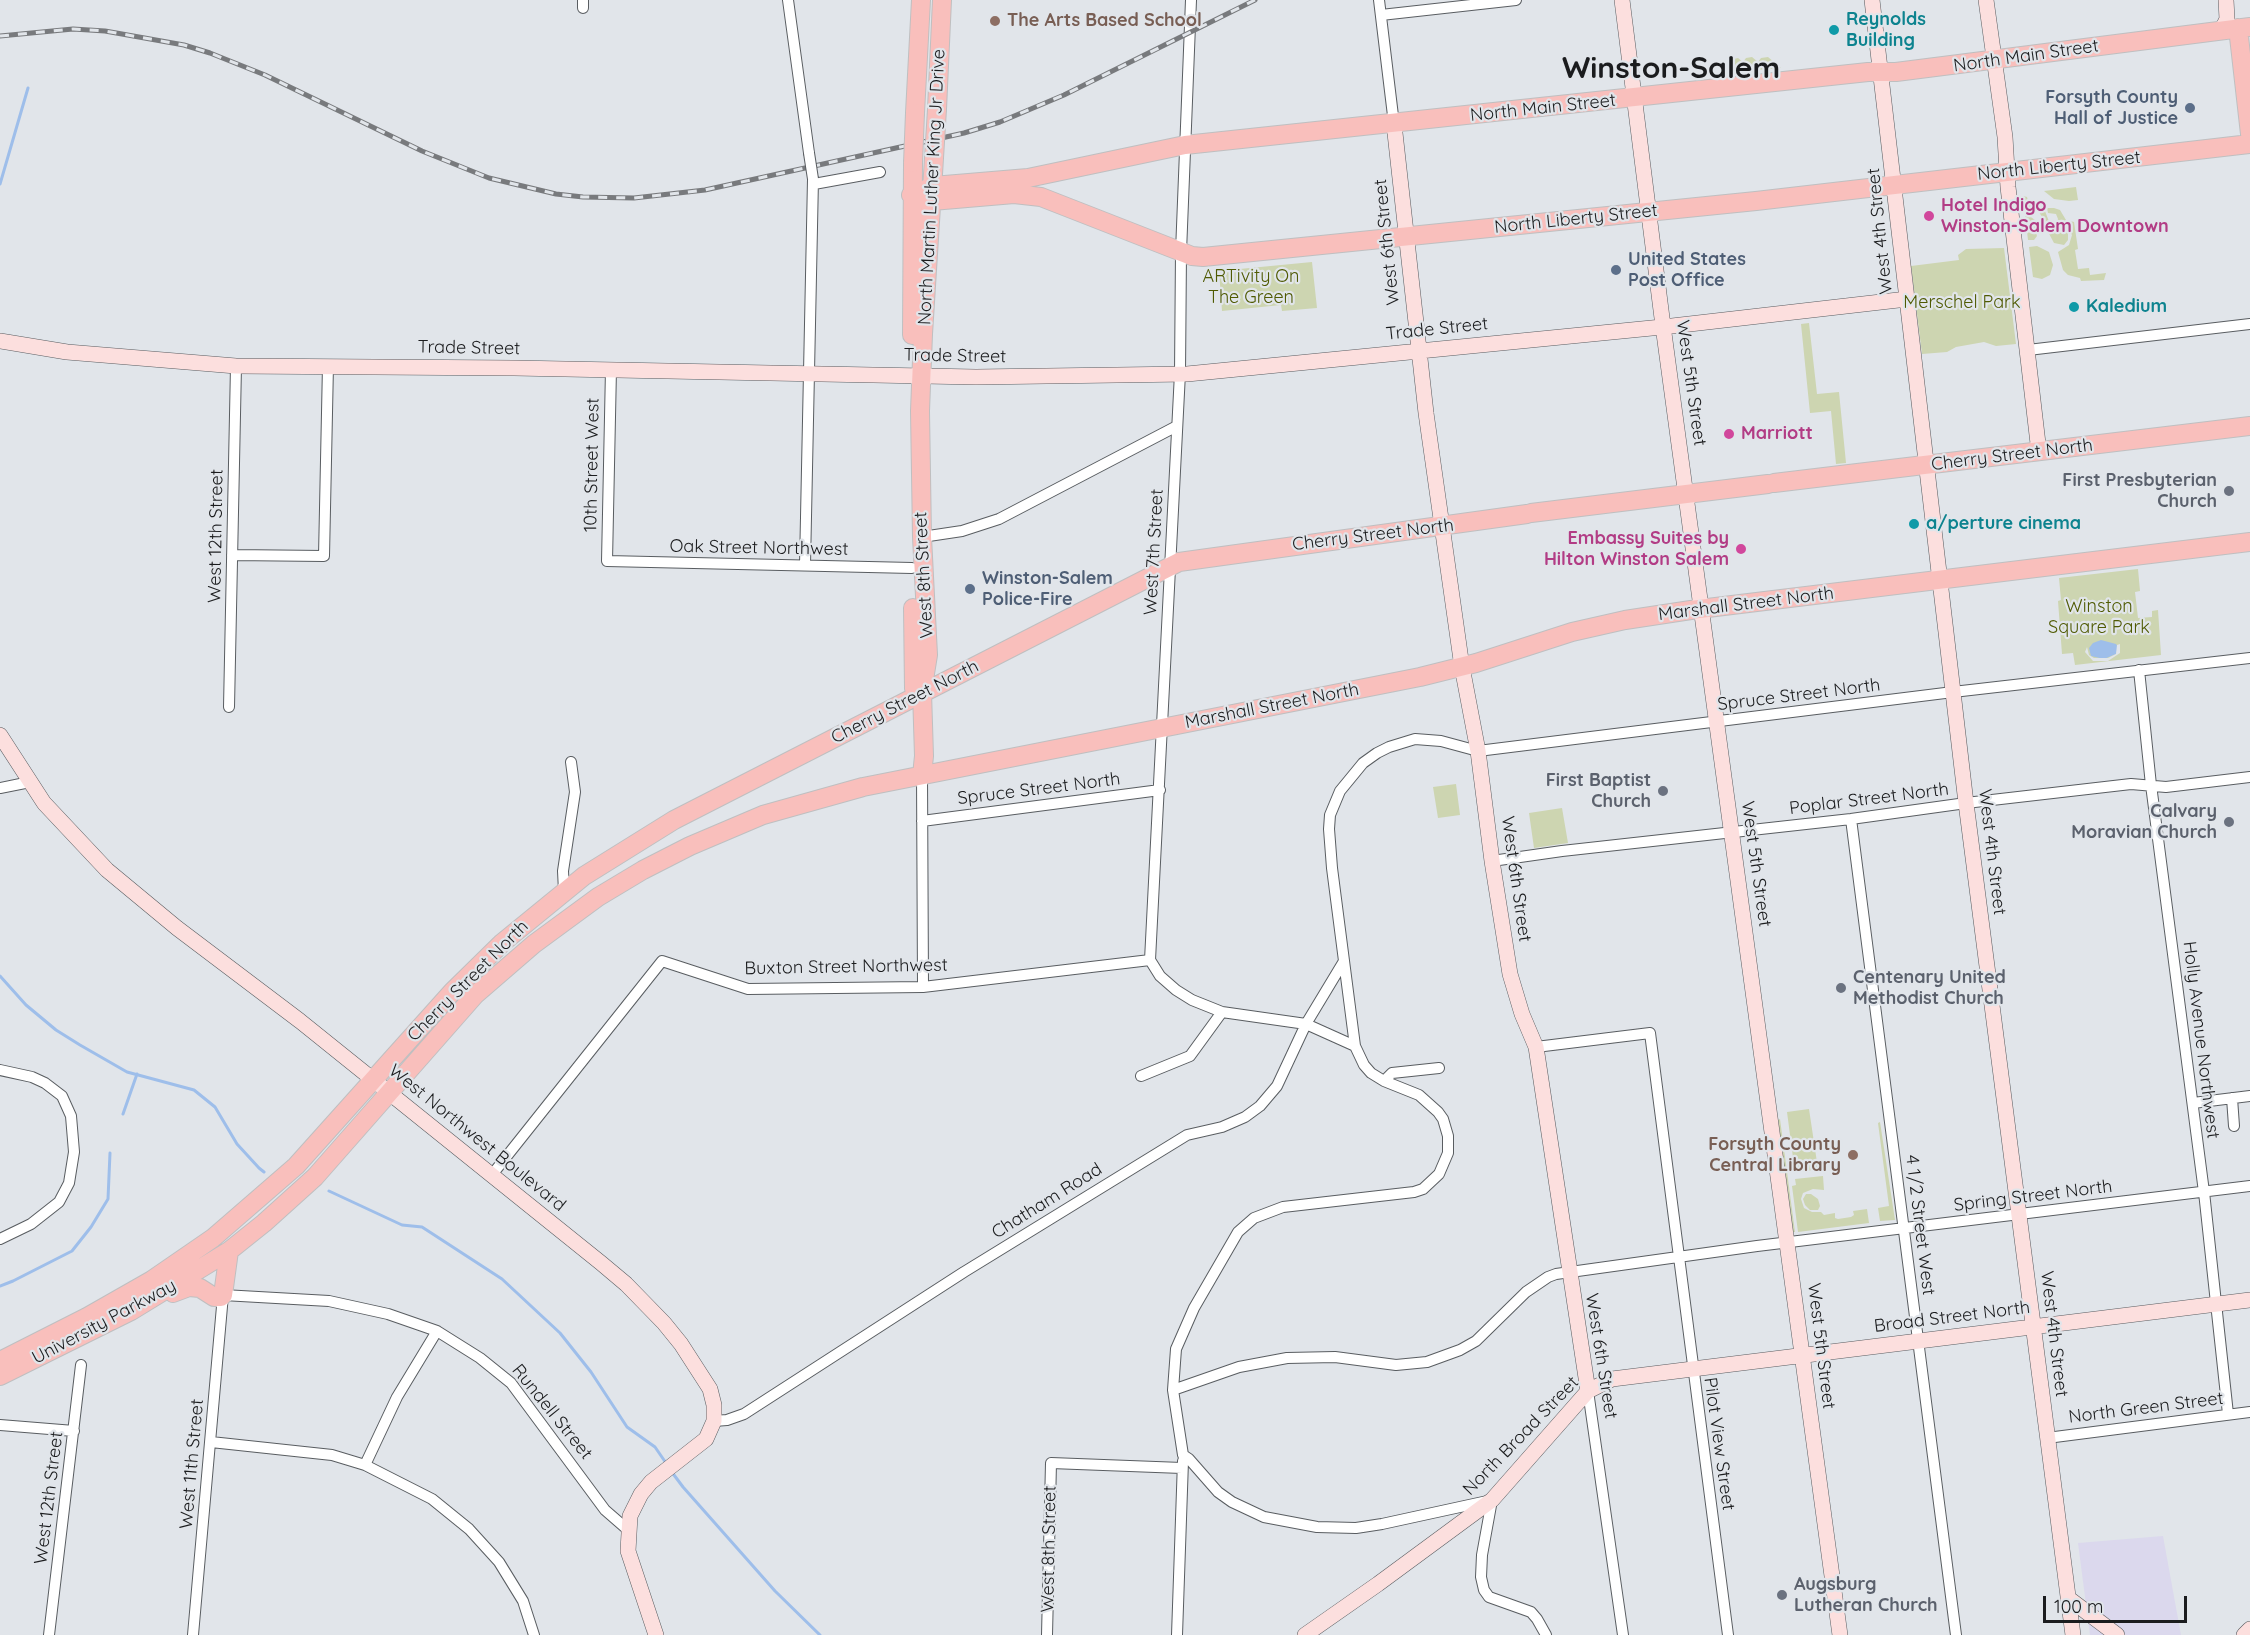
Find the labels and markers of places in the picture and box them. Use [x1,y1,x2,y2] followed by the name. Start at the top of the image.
[1846,9,1926,52] place label: Reynolds Building
[1007,10,1202,32] place label: The Arts Based School
[988,14,1002,28] marker: The Arts Based School
[1827,23,1841,37] marker: Reynolds Building
[2045,87,2178,130] place label: Forsyth County Hall of Justice
[2183,101,2197,115] marker: Forsyth County Hall of Justice
[1941,195,2169,238] place label: Hotel Indigo Winston-Salem Downtown
[1922,209,1936,223] marker: Hotel Indigo Winston-Salem Downtown
[1628,249,1746,292] place label: United States Post Office
[1609,263,1623,277] marker: United States Post Office
[2086,296,2167,318] place label: Kaledium
[2067,300,2081,314] marker: Kaledium
[1741,423,1813,445] place label: Marriott
[1722,427,1736,441] marker: Marriott
[2062,470,2217,512] place label: First Presbyterian Church
[2222,484,2236,498] marker: First Presbyterian Church
[1926,513,2081,535] place label: a/perture cinema
[1907,517,1921,531] marker: a/perture cinema
[1544,528,1729,570] place label: Embassy Suites by Hilton Winston Salem
[1734,542,1748,556] marker: Embassy Suites by Hilton Winston Salem
[982,568,1113,610] place label: Winston-Salem Police-Fire
[963,582,977,596] marker: Winston-Salem Police-Fire
[1546,770,1651,812] place label: First Baptist Church
[1656,784,1670,798] marker: First Baptist Church
[2071,801,2217,844] place label: Calvary Moravian Church
[2222,815,2236,829] marker: Calvary Moravian Church
[1853,967,2006,1010] place label: Centenary United Methodist Church
[1834,981,1848,995] marker: Centenary United Methodist Church
[1708,1134,1841,1176] place label: Forsyth County Central Library
[1846,1148,1860,1162] marker: Forsyth County Central Library
[1794,1574,1938,1616] place label: Augsburg Lutheran Church
[1775,1588,1789,1602] marker: Augsburg Lutheran Church

